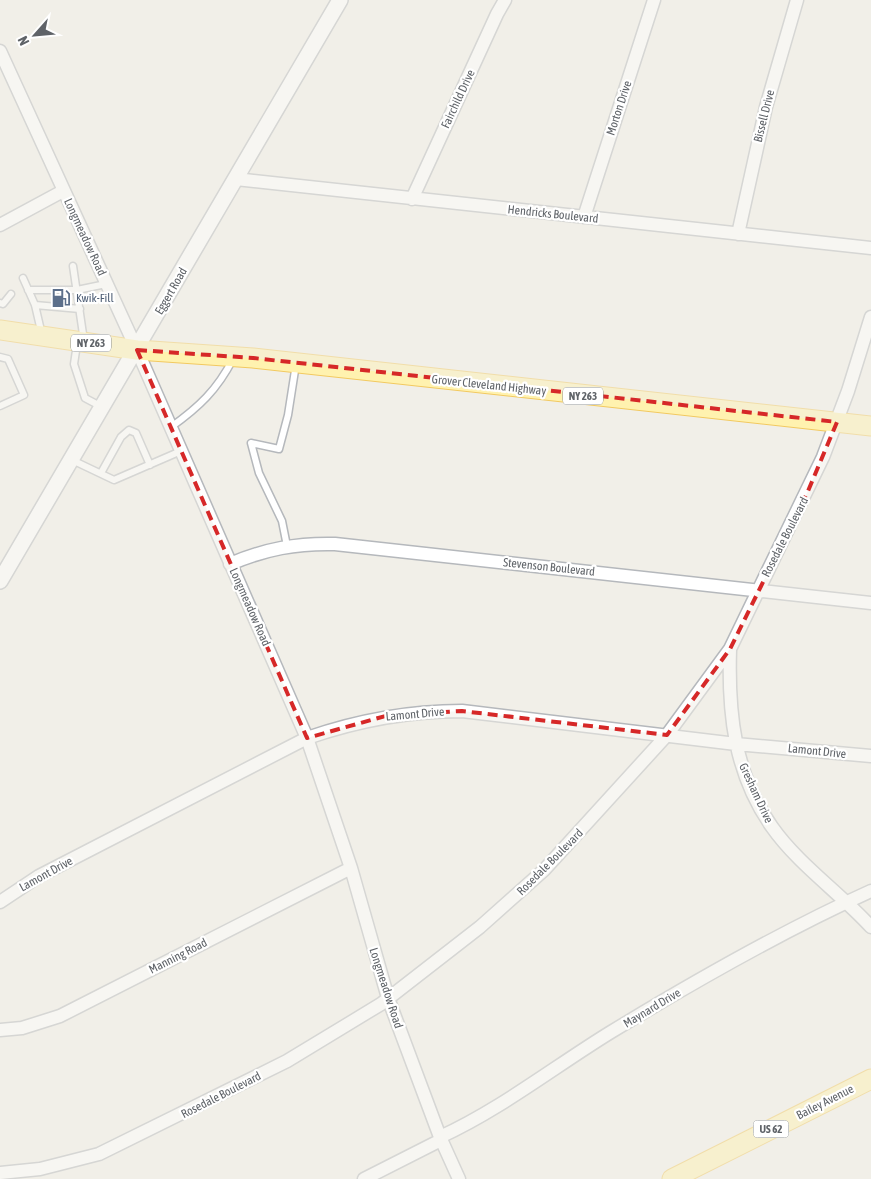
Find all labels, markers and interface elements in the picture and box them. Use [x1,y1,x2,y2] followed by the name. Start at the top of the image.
[10,10,60,60] north arrow
[14,34,32,48] text: N
[438,67,478,131] street label: Fairchild Drive
[604,79,634,137] street label: Morton Drive
[751,88,777,144] street label: Bissell Drive
[61,196,109,278] street label: Longmeadow Road
[507,202,599,226] street label: Hendricks Boulevard
[152,265,190,317] street label: Eggert Road
[50,287,72,309] fuel station icon: Kwik-Fill
[76,291,115,305] place label: Kwik-Fill
[71,334,111,352] road number: NY 263
[431,372,547,398] street label: Grover Cleveland Highway
[563,388,603,404] road number: NY 263
[759,495,811,579] street label: Rosedale Boulevard
[502,555,596,579] street label: Stevenson Boulevard
[227,566,273,648] street label: Longmeadow Road
[385,704,445,724] street label: Lamont Drive
[787,741,847,761] street label: Lamont Drive
[736,761,776,825] street label: Gresham Drive
[514,826,586,898] street label: Rosedale Boulevard
[17,854,75,894] street label: Lamont Drive
[147,935,209,977] street label: Manning Road
[366,946,406,1030] street label: Longmeadow Road
[621,985,683,1031] street label: Maynard Drive
[179,1069,263,1121] street label: Rosedale Boulevard
[794,1082,856,1122] street label: Bailey Avenue
[754,1120,788,1138] road number: US 62

